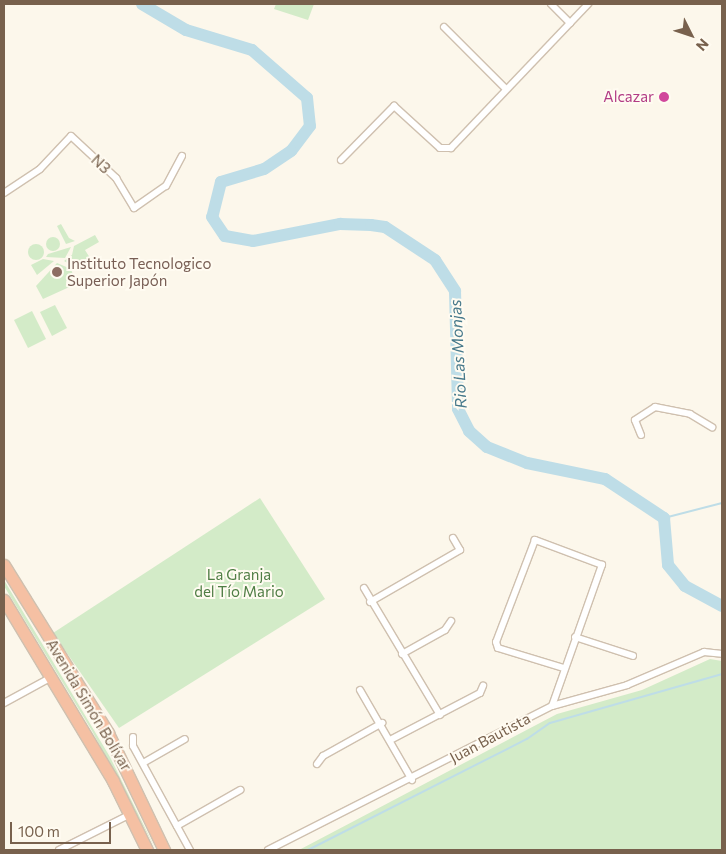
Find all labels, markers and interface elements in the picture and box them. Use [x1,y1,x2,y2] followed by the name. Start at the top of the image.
[666,10,716,60] north arrow
[693,36,713,55] text: N
[603,88,654,106] place label: Alcazar
[658,91,670,103] marker: Alcazar
[88,151,114,177] street label: N3
[67,254,211,289] place label: Instituto Tecnologico Superior Japón
[51,266,63,278] marker: Instituto Tecnologico Superior Japón
[446,299,470,409] water label: Rio Las Monjas
[194,565,284,600] park label: La Granja del Tío Mario
[42,636,136,774] street label: Avenida Simón Bolívar
[447,709,533,767] street label: Juan Bautista
[12,812,114,844] scale bar
[18,822,60,840] text: 100 m

